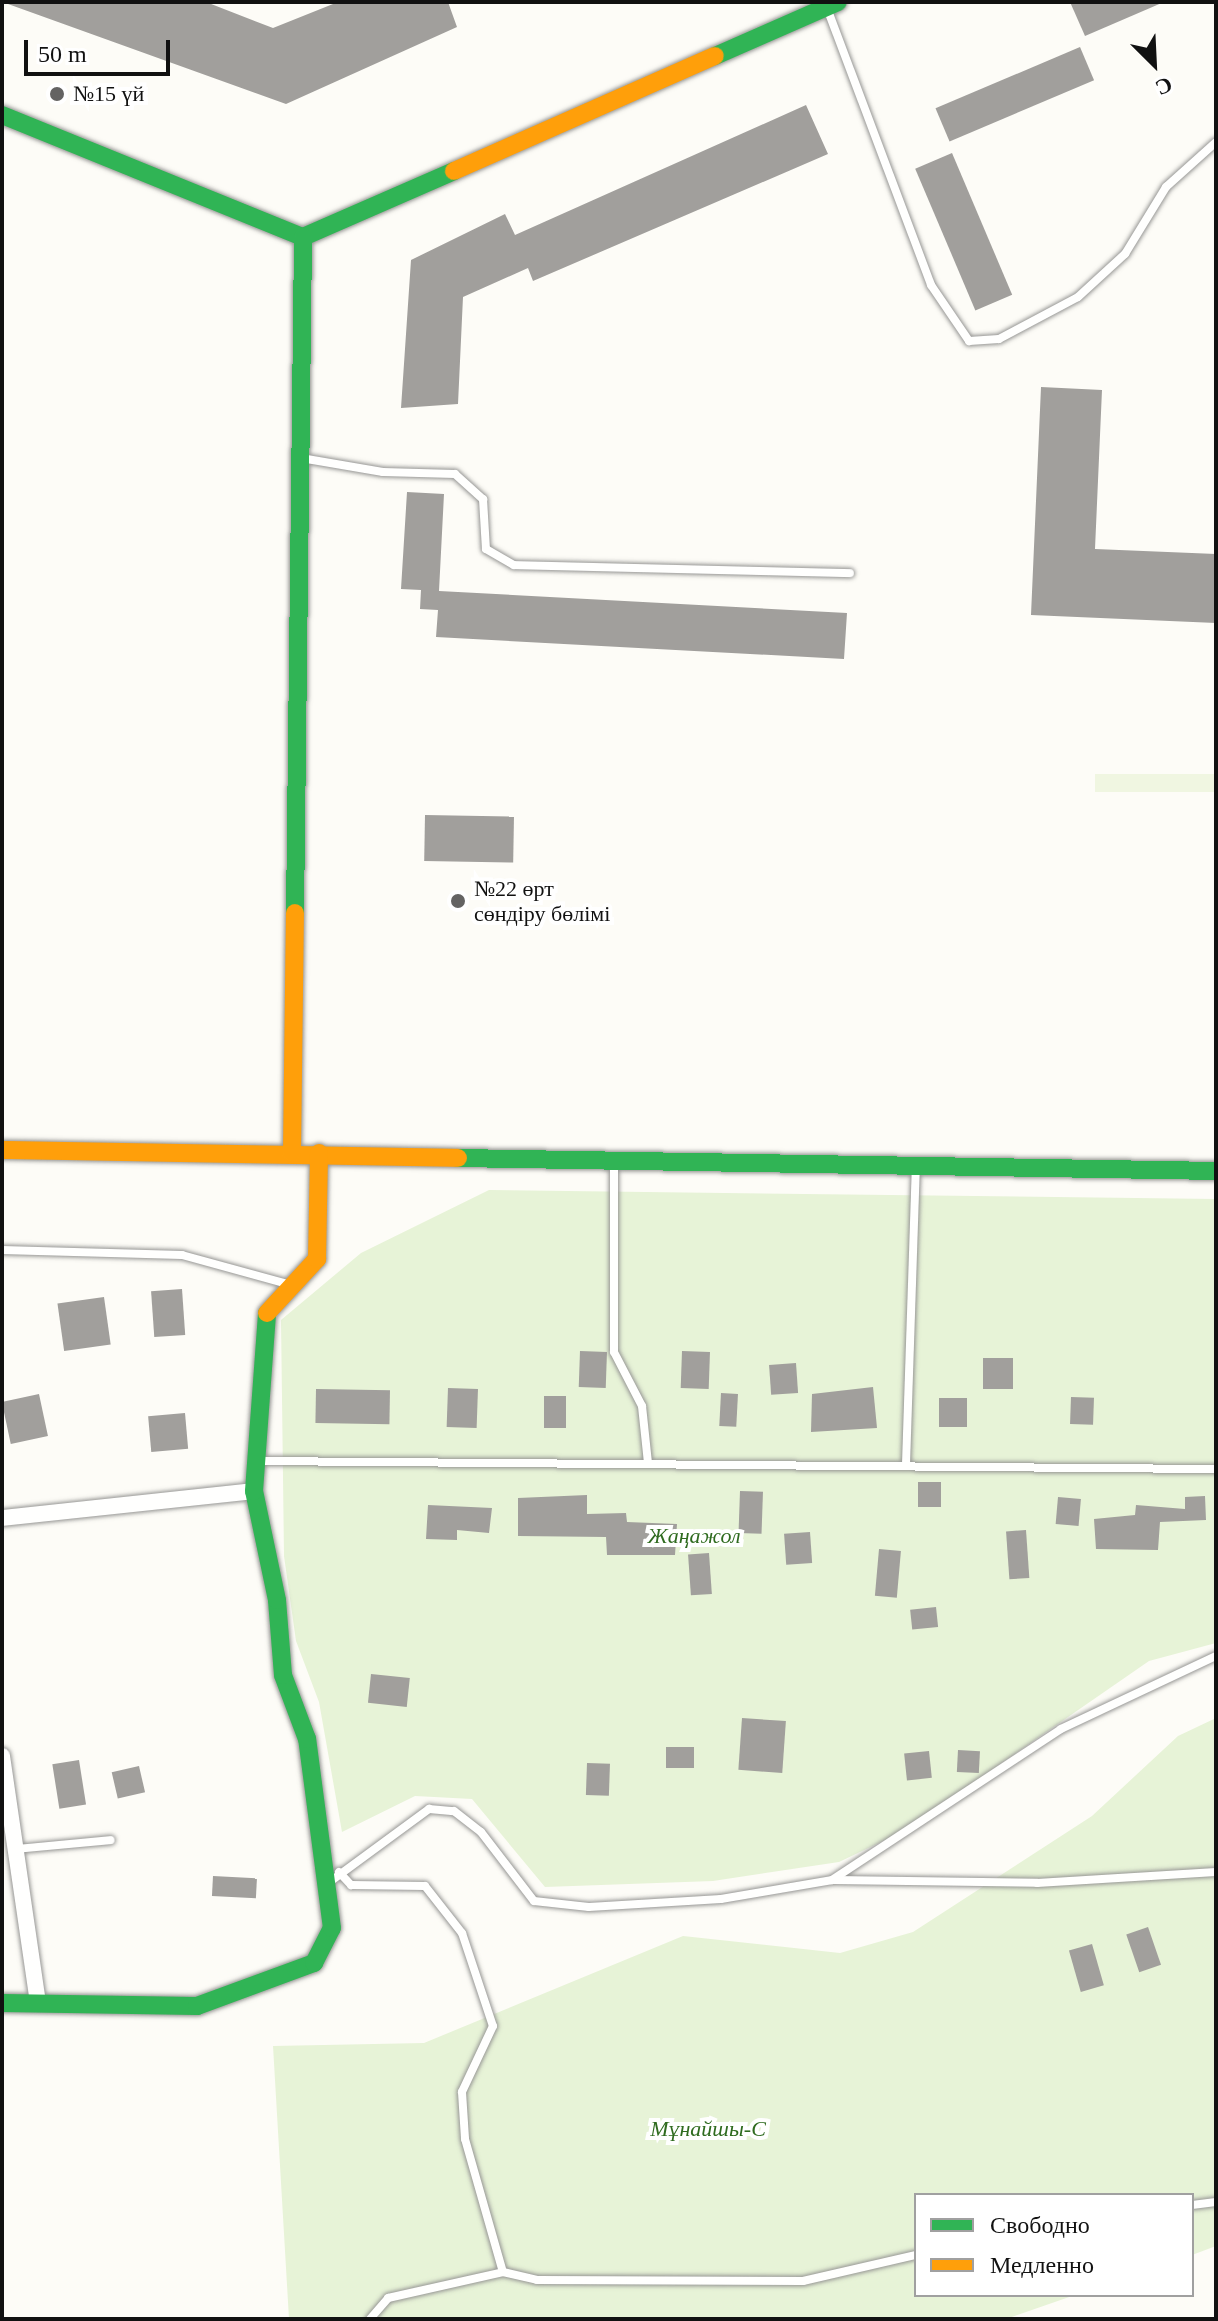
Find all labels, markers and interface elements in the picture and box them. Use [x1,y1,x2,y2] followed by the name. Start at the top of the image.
[28,24,174,74] scale bar
[1114,24,1194,104] north arrow
[38,41,87,67] text: 50 m
[1152,72,1176,101] text: С
[73,81,144,107] place label: №15 үй
[48,85,66,103] marker: №15 үй
[474,875,610,926] place label: №22 өрт сөндіру бөлімі
[449,892,467,910] marker: №22 өрт сөндіру бөлімі
[647,1523,741,1549] park label: Жаңажол
[650,2116,766,2142] park label: Мұнайшы-С
[914,2193,1194,2297] legend
[990,2212,1090,2238] text: Свободно
[990,2252,1094,2278] text: Медленно

